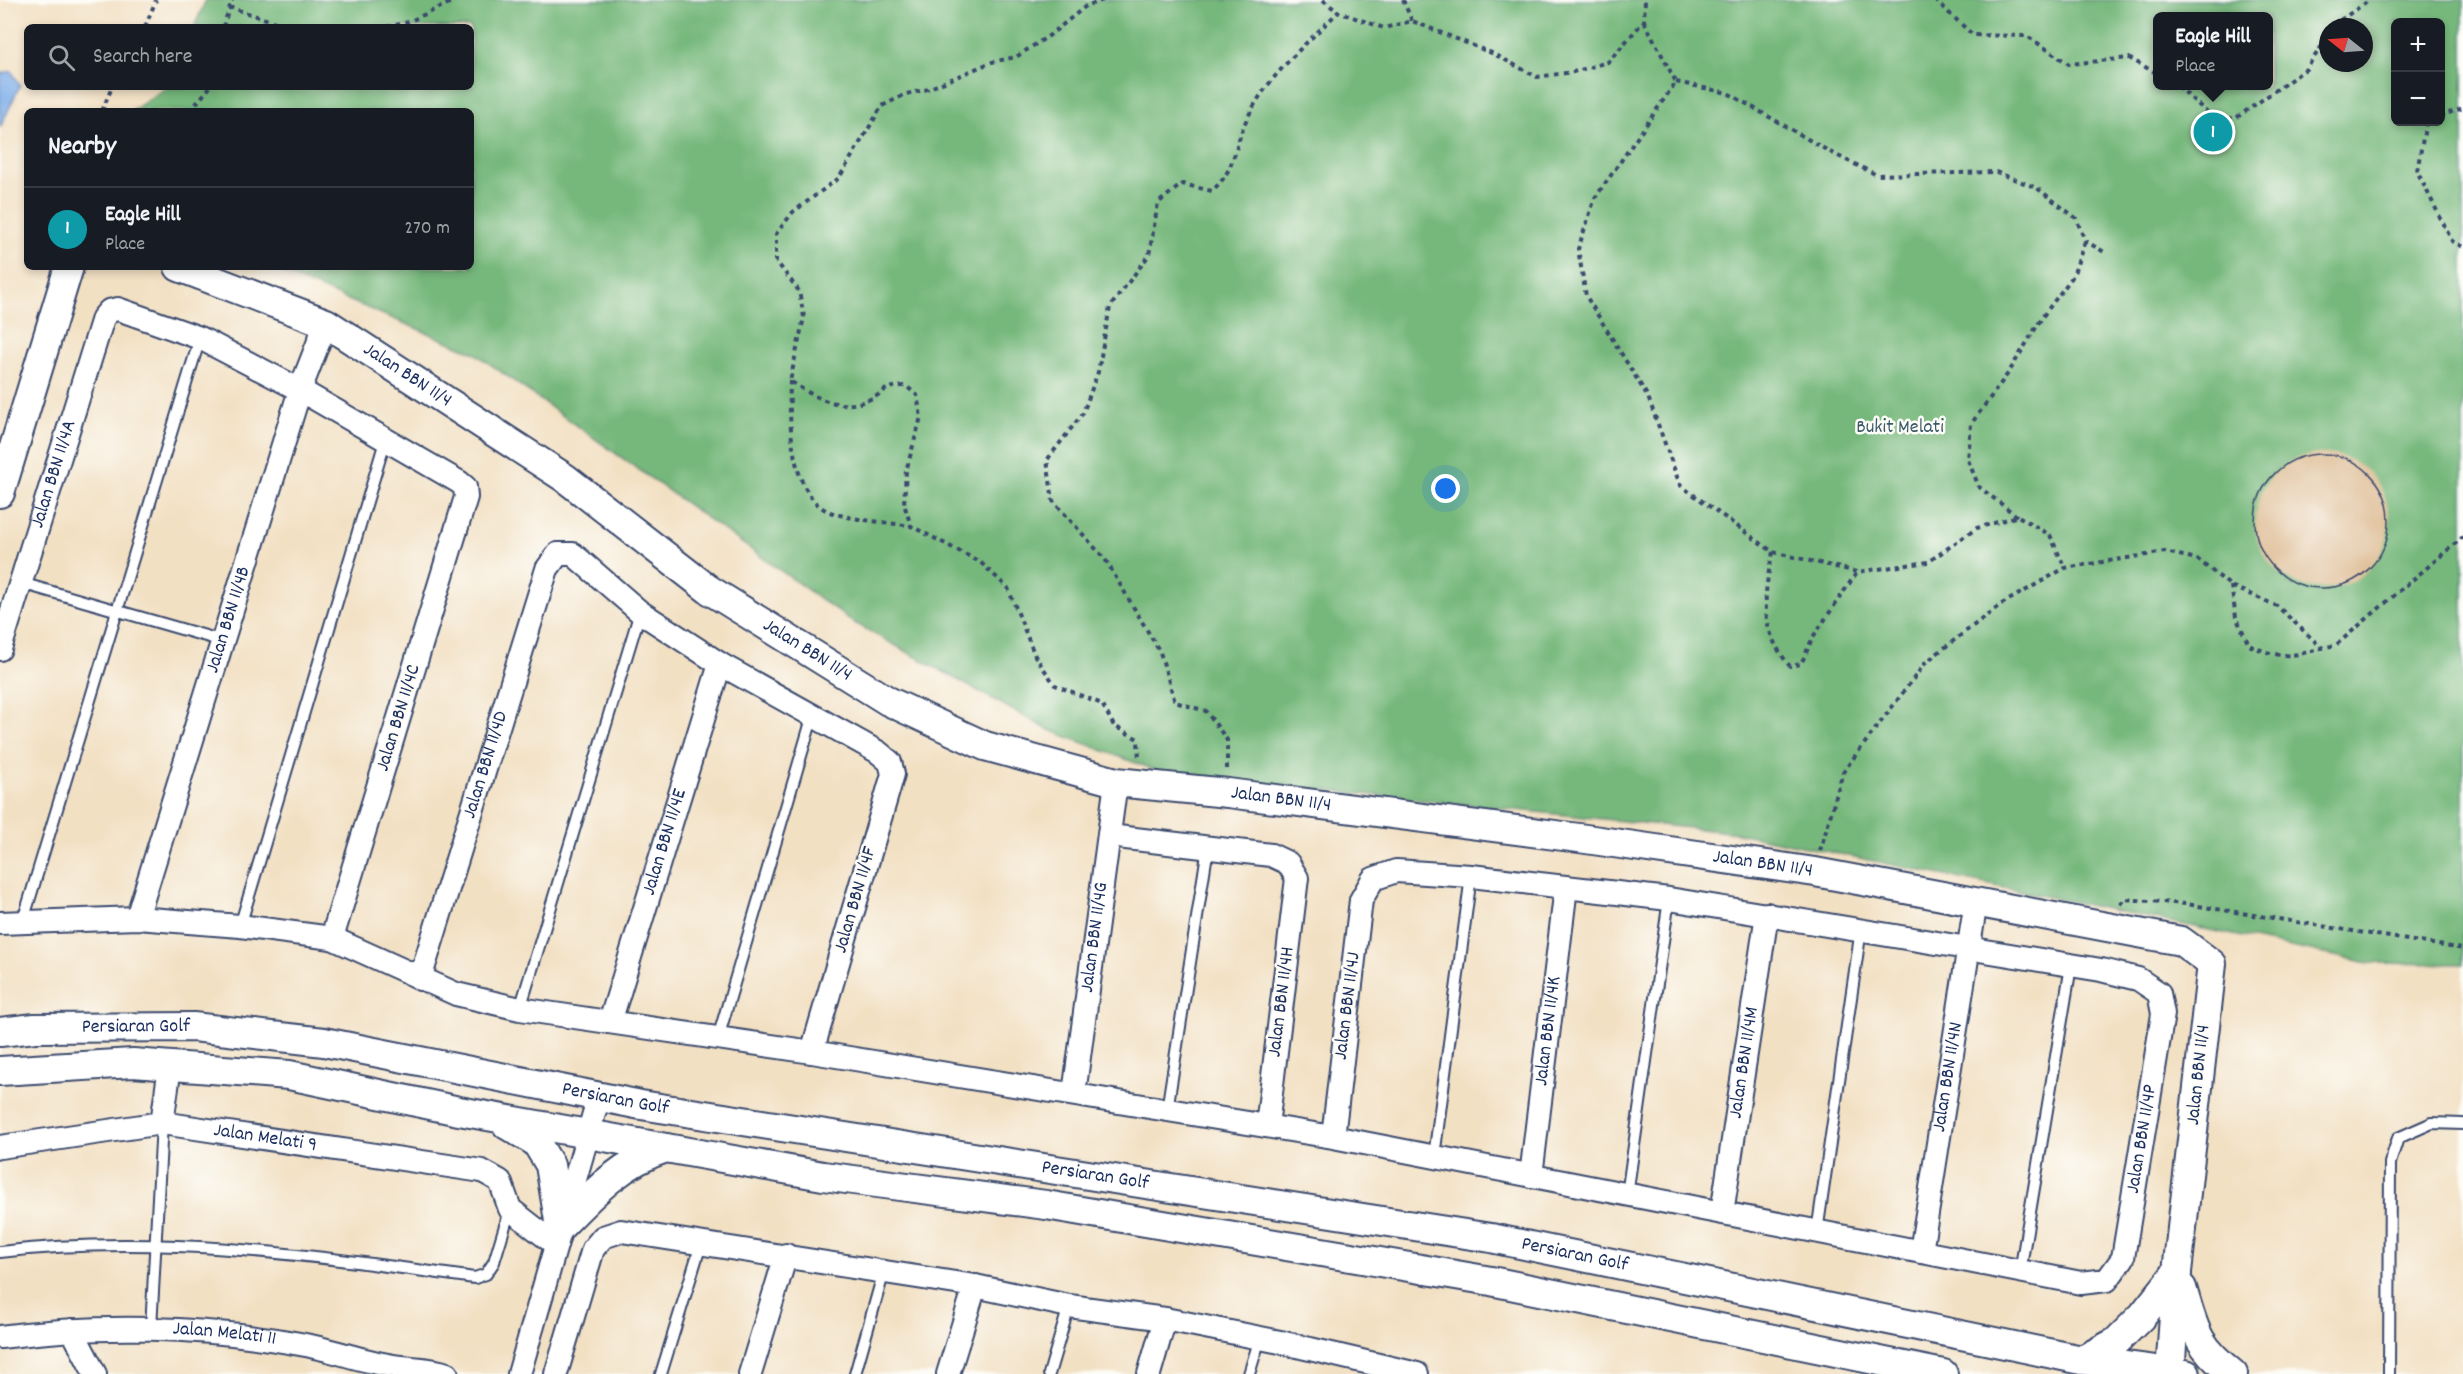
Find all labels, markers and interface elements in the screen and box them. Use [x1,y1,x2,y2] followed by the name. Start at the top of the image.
[2153,12,2273,90] popup
[2319,18,2373,72] north arrow
[2391,18,2445,126] map controls
[2391,18,2445,72] button: +
[2175,22,2251,53] text: Eagle Hill
[24,24,474,90] search box
[45,41,78,74] icon: search
[93,42,192,73] text: Search here
[2175,53,2215,81] text: Place
[2391,72,2445,126] button: −
[2194,110,2232,154] pin: 1
[48,129,116,166] text: Nearby
[105,200,181,231] text: Eagle Hill
[65,215,70,243] text: 1
[404,215,450,243] text: 270 m
[105,231,145,259] text: Place
[357,336,457,415] street label: Jalan BBN 11/4
[1856,414,1944,442] park label: Bukit Melati
[24,417,84,532] street label: Jalan BBN 11/4A
[1431,474,1460,503] your location
[199,563,259,677] street label: Jalan BBN 11/4B
[757,612,857,689] street label: Jalan BBN 11/4
[369,661,429,775] street label: Jalan BBN 11/4C
[456,708,516,822] street label: Jalan BBN 11/4D
[1229,779,1333,820] street label: Jalan BBN 11/4
[636,786,695,899] street label: Jalan BBN 11/4E
[827,843,885,957] street label: Jalan BBN 11/4F
[1711,843,1815,886] street label: Jalan BBN 11/4
[1074,881,1116,994] street label: Jalan BBN 11/4G
[1261,945,1303,1059] street label: Jalan BBN 11/4H
[1328,951,1368,1061] street label: Jalan BBN 11/4J
[1528,975,1569,1087] street label: Jalan BBN 11/4K
[1722,1005,1767,1120] street label: Jalan BBN 11/4M
[82,1013,191,1042] street label: Persiaran Golf
[1926,1020,1971,1134] street label: Jalan BBN 11/4N
[2180,1023,2218,1127] street label: Jalan BBN 11/4
[559,1076,672,1123] street label: Persiaran Golf
[2120,1083,2165,1196] street label: Jalan BBN 11/4P
[211,1117,319,1160] street label: Jalan Melati 9
[1040,1154,1152,1198] street label: Persiaran Golf
[1519,1231,1631,1280] street label: Persiaran Golf
[172,1316,278,1354] street label: Jalan Melati 11

